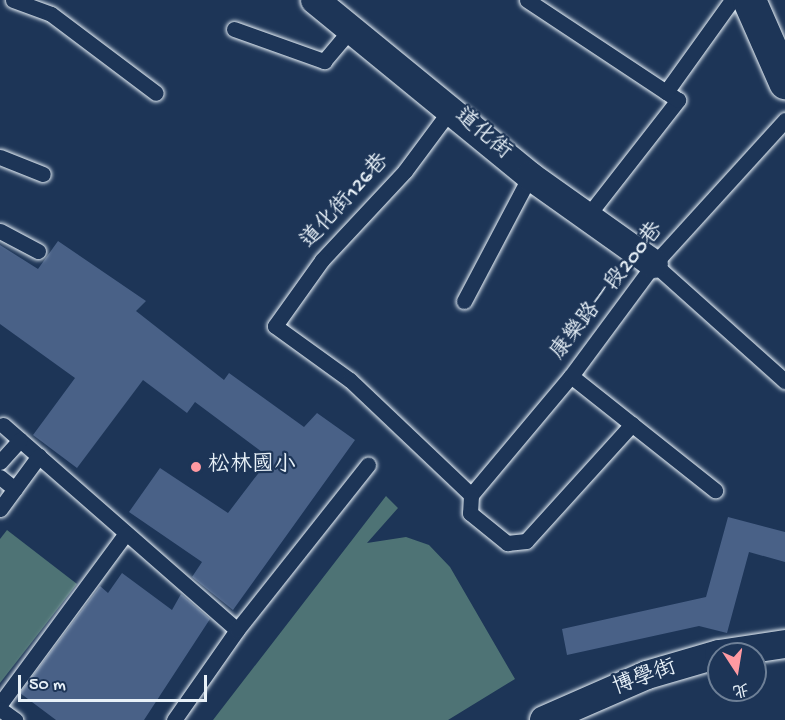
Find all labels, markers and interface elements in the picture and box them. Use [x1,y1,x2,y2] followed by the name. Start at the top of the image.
[448,104,516,166] street label: 道化街
[296,149,396,255] street label: 道化街126巷
[546,218,670,366] street label: 康樂路一段200巷
[208,454,296,480] place label: 松林國小
[189,460,203,474] marker: 松林國小
[707,642,767,702] north arrow
[609,655,681,703] street label: 博學街
[21,663,210,701] scale bar
[29,675,66,696] text: 50 m
[731,677,750,699] text: 北

